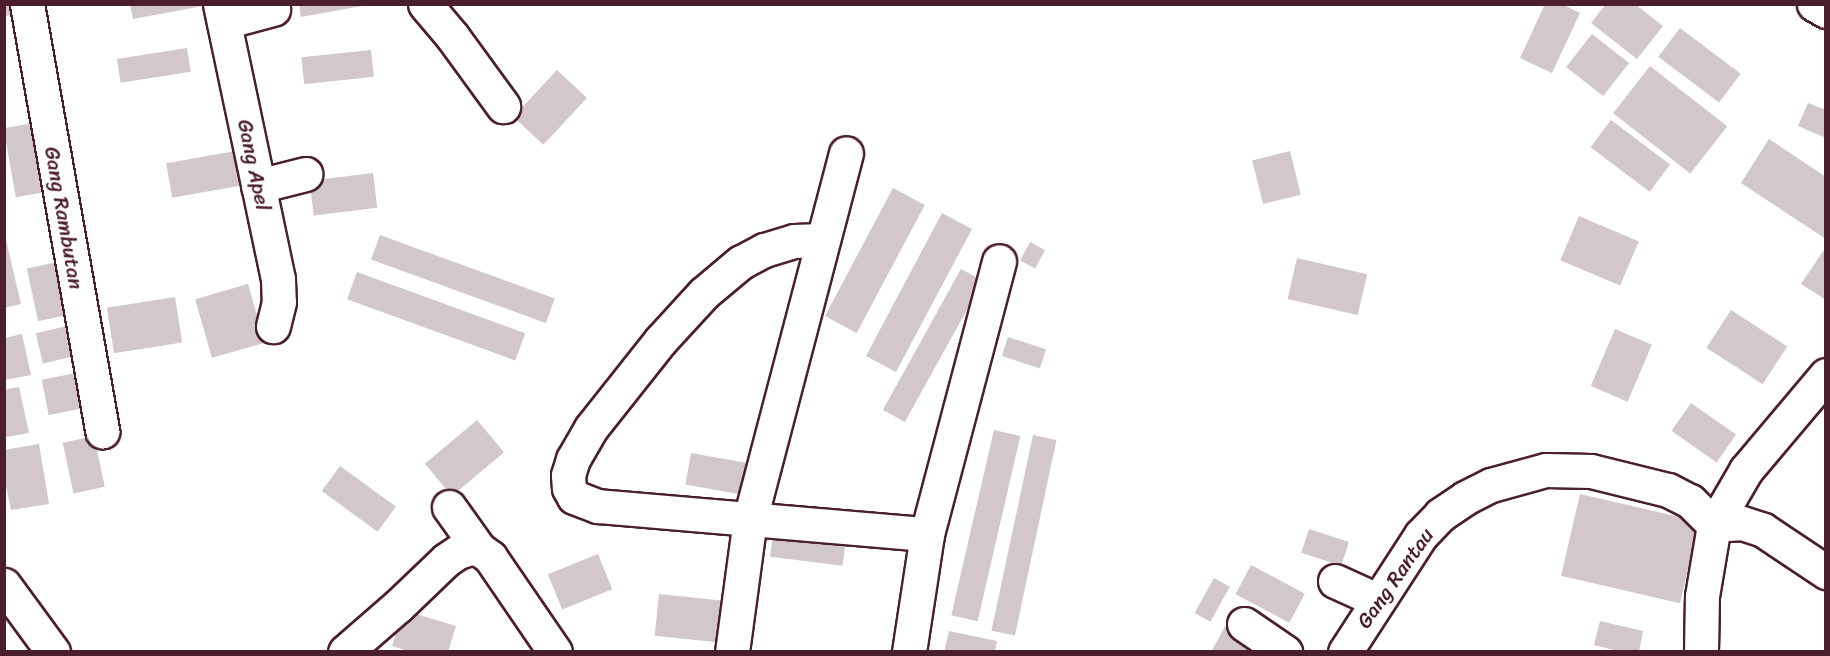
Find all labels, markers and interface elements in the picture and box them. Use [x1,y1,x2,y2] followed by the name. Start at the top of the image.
[232,117,276,213] street label: Gang Apel
[39,145,89,291] street label: Gang Rambutan
[1351,523,1439,633] street label: Gang Rantau

